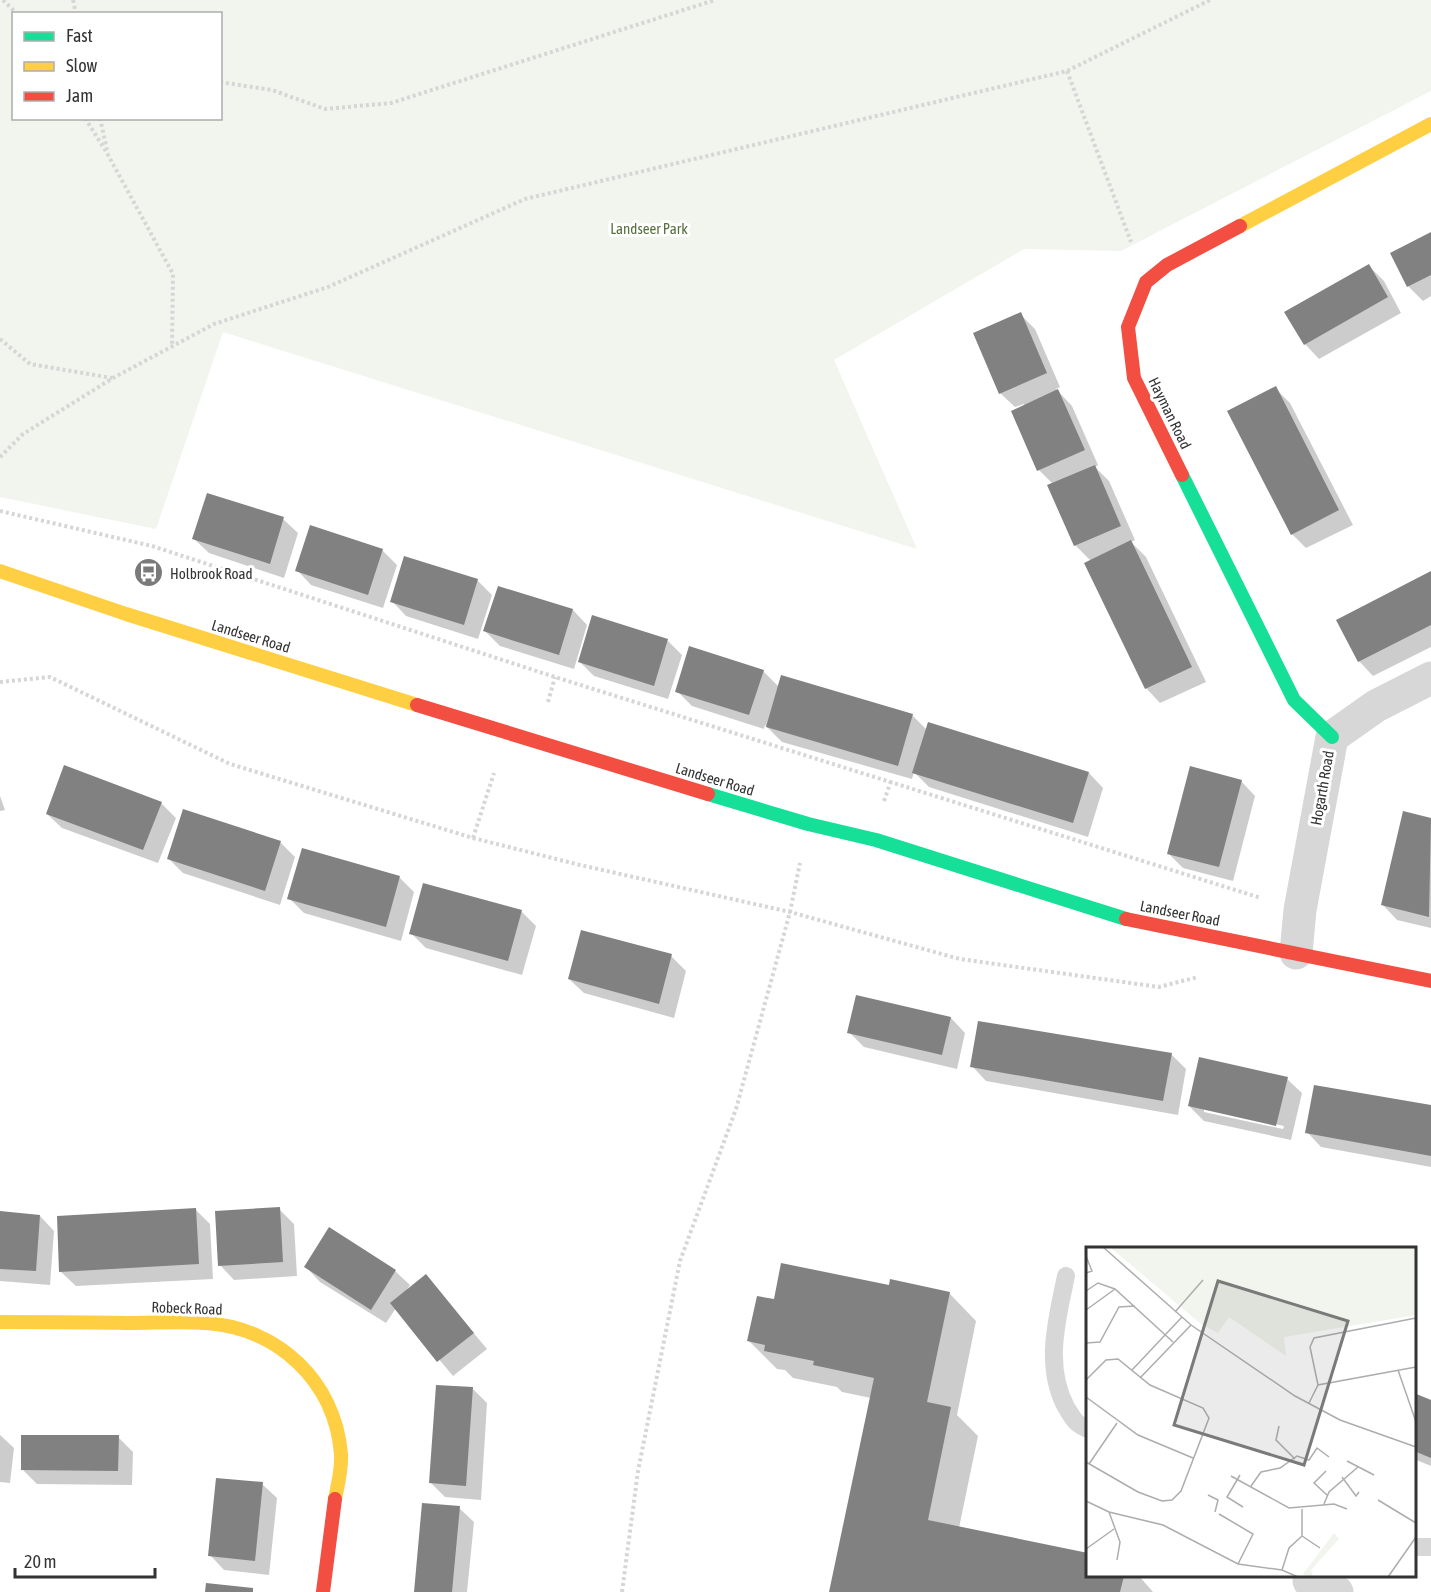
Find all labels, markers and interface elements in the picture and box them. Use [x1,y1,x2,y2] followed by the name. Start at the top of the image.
[12,12,222,120] legend
[66,25,93,46] text: Fast
[66,55,97,76] text: Slow
[66,85,93,106] text: Jam
[610,220,688,237] park label: Landseer Park
[1145,374,1195,452] street label: Hayman Road
[133,557,165,589] bus stop icon: Holbrook Road
[170,565,253,582] place label: Holbrook Road
[210,616,292,656] street label: Landseer Road
[1307,749,1337,827] street label: Hogarth Road
[674,759,756,799] street label: Landseer Road
[1139,897,1221,929] street label: Landseer Road
[1086,1247,1416,1577] inset map
[151,1298,223,1318] street label: Robeck Road
[15,1541,154,1579] scale bar
[24,1551,56,1572] text: 20 m

